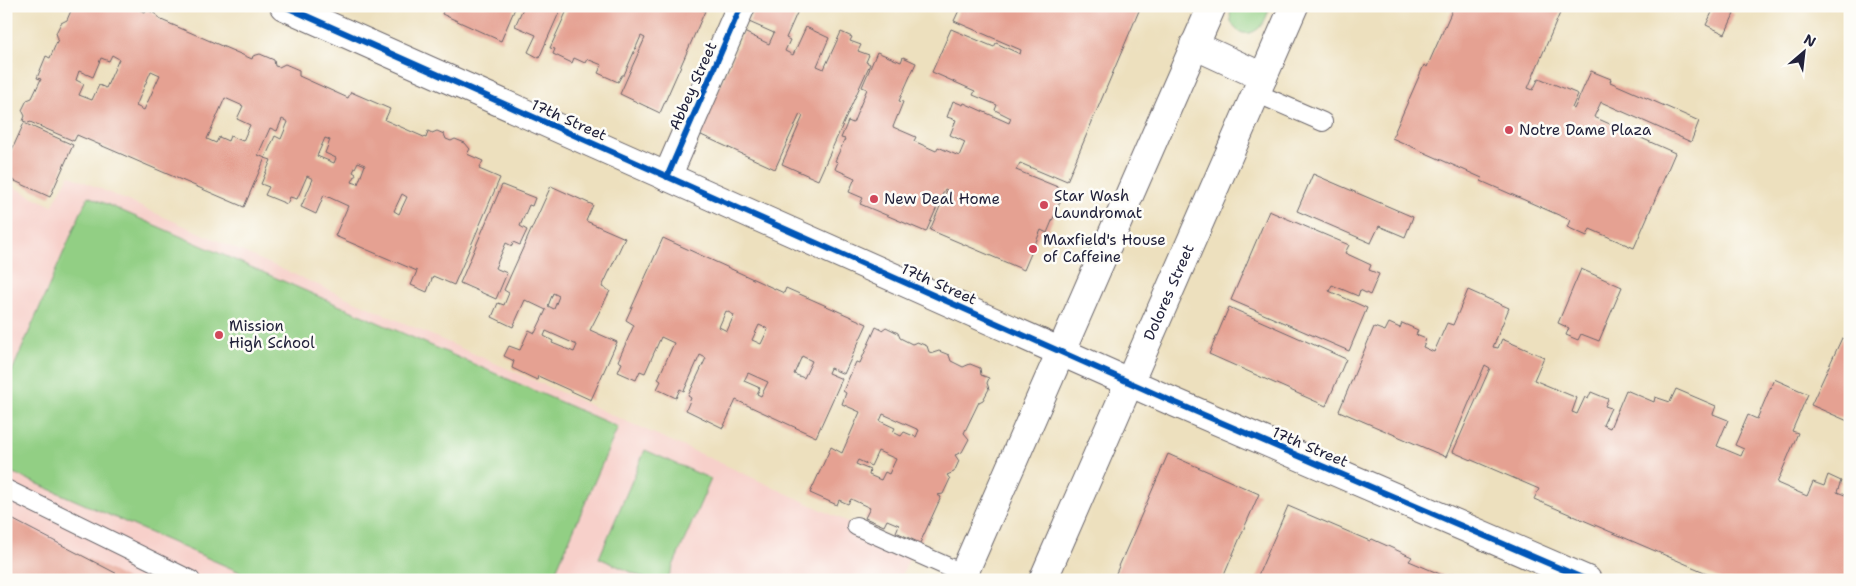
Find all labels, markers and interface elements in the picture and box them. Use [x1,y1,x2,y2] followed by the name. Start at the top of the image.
[1778,28,1828,78] north arrow
[1801,30,1819,51] text: N
[665,39,721,133] street label: Abbey Street
[528,94,610,146] street label: 17th Street
[1519,120,1652,140] place label: Notre Dame Plaza
[1503,124,1515,136] marker: Notre Dame Plaza
[1054,186,1142,223] place label: Star Wash Laundromat
[884,189,1000,209] place label: New Deal Home
[868,193,880,205] marker: New Deal Home
[1038,199,1050,211] marker: Star Wash Laundromat
[1043,230,1166,267] place label: Maxfield's House of Caffeine
[1139,241,1199,344] street label: Dolores Street
[1027,243,1039,255] marker: Maxfield's House of Caffeine
[898,258,980,310] street label: 17th Street
[229,316,315,353] place label: Mission High School
[213,329,225,341] marker: Mission High School
[1269,422,1351,472] street label: 17th Street

